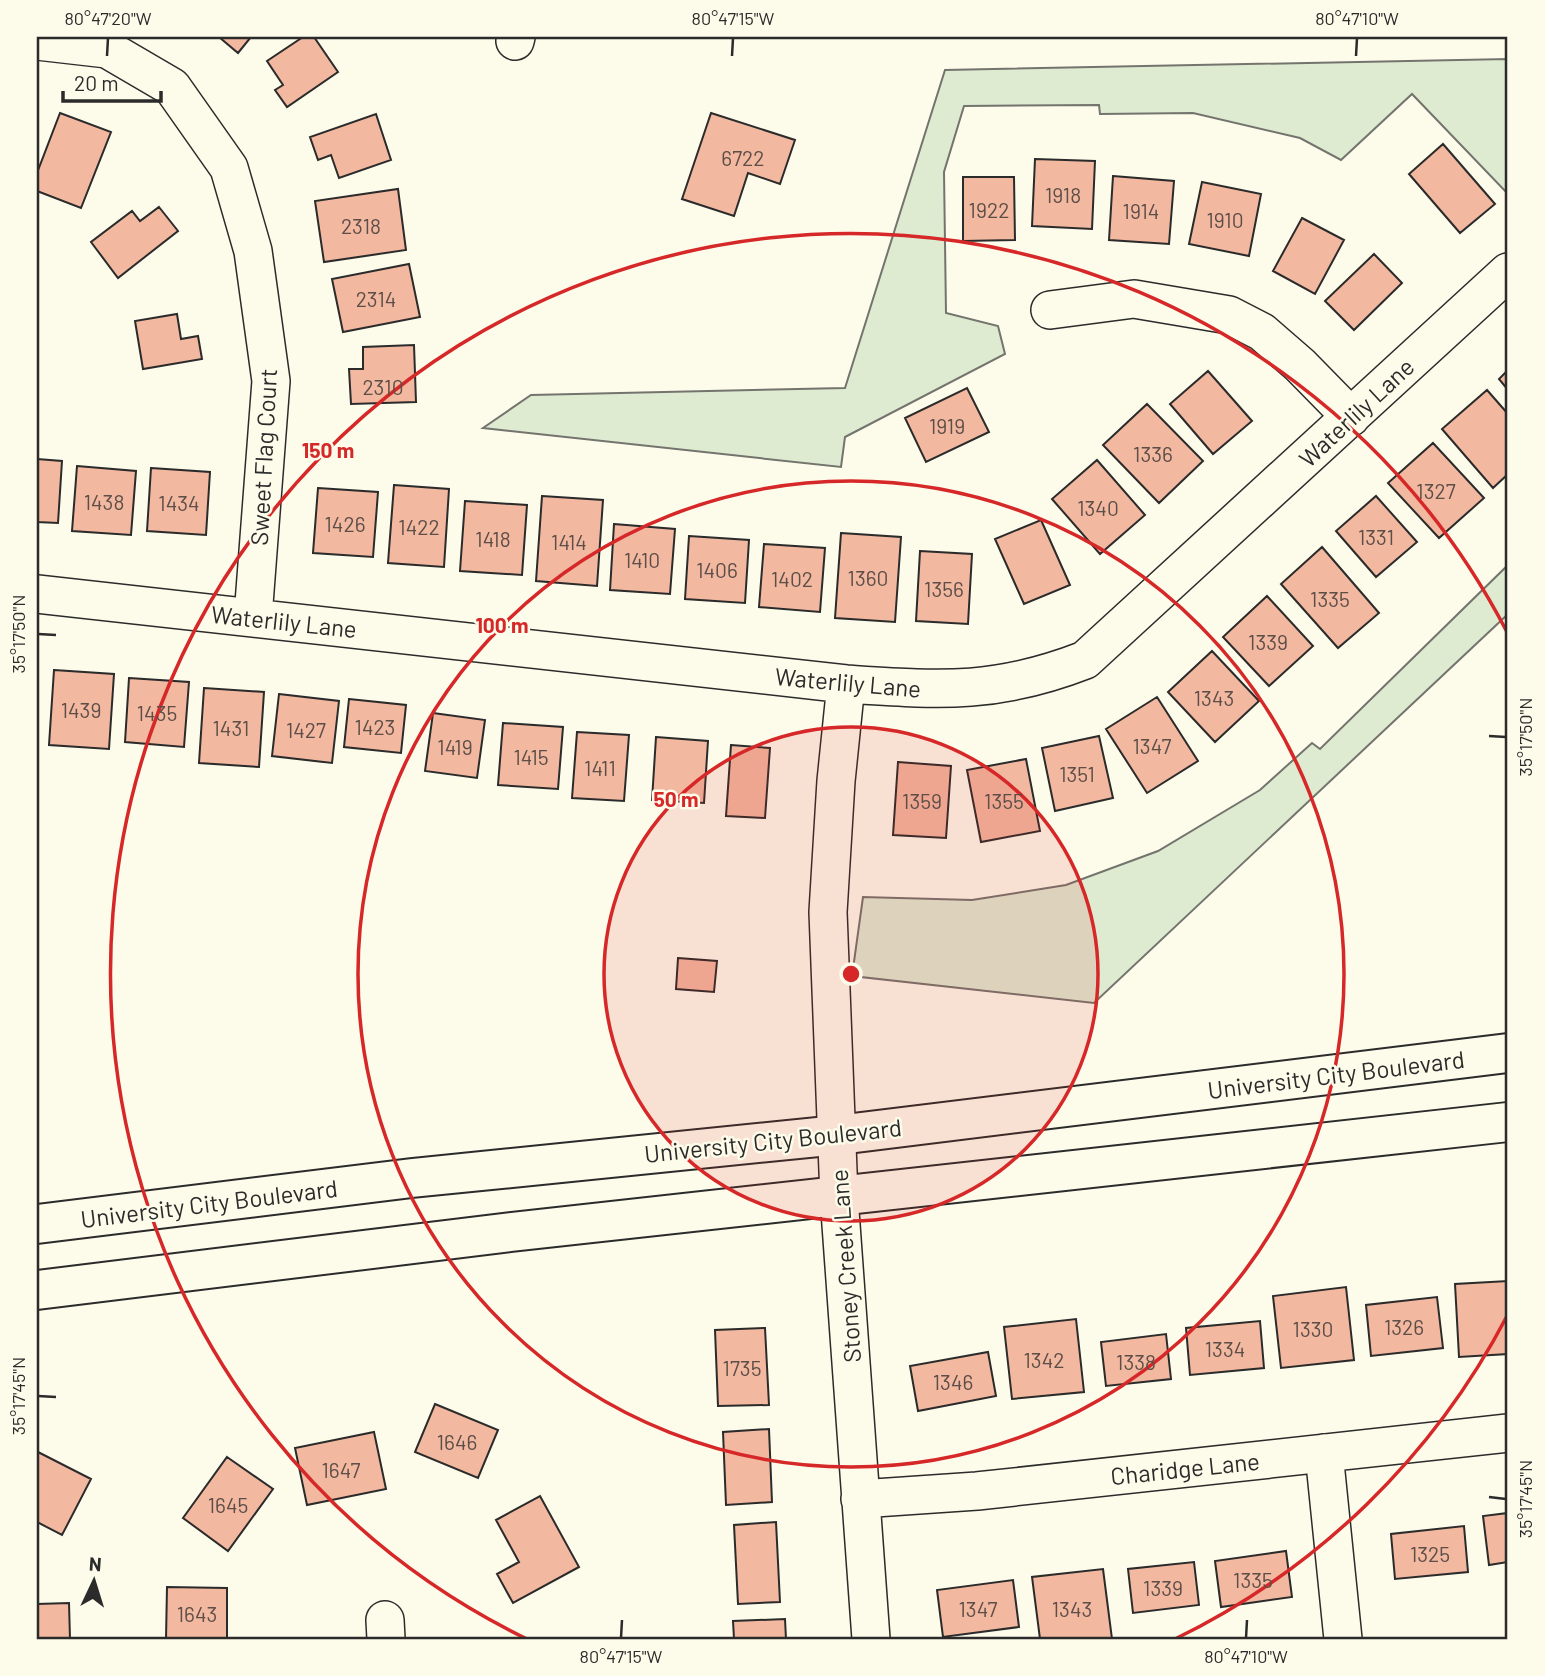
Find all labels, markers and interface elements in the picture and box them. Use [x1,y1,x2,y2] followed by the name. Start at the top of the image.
[64,7,152,29] text: 80°47'20"W
[692,7,775,29] text: 80°47'15"W
[1315,7,1399,29] text: 80°47'10"W
[63,60,161,104] scale bar
[74,70,119,95] text: 20 m
[721,145,765,170] house number: 6722
[1045,182,1081,207] house number: 1918
[969,197,1009,222] house number: 1922
[1123,198,1159,223] house number: 1914
[1206,207,1244,232] house number: 1910
[341,213,381,238] house number: 2318
[356,286,396,311] house number: 2314
[1293,351,1419,473] street label: Waterlily Lane
[244,368,282,546] street label: Sweet Flag Court
[362,374,404,399] house number: 2310
[929,413,965,438] house number: 1919
[302,437,354,462] text: 150 m
[1133,441,1173,466] house number: 1336
[1416,478,1456,503] house number: 1327
[84,489,124,514] house number: 1438
[158,490,200,515] house number: 1434
[1077,495,1119,520] house number: 1340
[325,511,366,536] house number: 1426
[398,514,440,539] house number: 1422
[1358,524,1394,549] house number: 1331
[475,526,511,551] house number: 1418
[551,529,587,554] house number: 1414
[624,547,660,572] house number: 1410
[696,557,738,582] house number: 1406
[848,565,888,590] house number: 1360
[771,566,813,591] house number: 1402
[924,576,964,601] house number: 1356
[1310,586,1350,611] house number: 1335
[7,595,29,673] text: 35°17'50"N
[210,599,358,643] street label: Waterlily Lane
[475,612,529,637] text: 100 m
[1248,629,1288,654] house number: 1339
[774,661,922,703] street label: Waterlily Lane
[1194,685,1234,710] house number: 1343
[61,697,101,722] house number: 1439
[1514,698,1536,776] text: 35°17'50"N
[137,700,177,725] house number: 1435
[355,714,395,739] house number: 1423
[213,715,249,740] house number: 1431
[286,717,326,742] house number: 1427
[1132,733,1172,758] house number: 1347
[437,734,473,759] house number: 1419
[513,744,549,769] house number: 1415
[584,755,616,780] house number: 1411
[1059,761,1095,786] house number: 1351
[653,786,699,811] text: 50 m
[902,788,942,813] house number: 1359
[984,788,1024,813] house number: 1355
[839,962,863,986] centre of rings
[1206,1044,1466,1104] street label: University City Boulevard
[643,1112,903,1168] street label: University City Boulevard
[824,1168,866,1364] street label: Stoney Creek Lane
[79,1173,339,1233] street label: University City Boulevard
[1384,1314,1424,1339] house number: 1326
[1293,1316,1333,1341] house number: 1330
[1205,1336,1245,1361] house number: 1334
[1024,1347,1065,1372] house number: 1342
[1116,1349,1156,1374] house number: 1338
[723,1355,761,1380] house number: 1735
[7,1357,29,1435] text: 35°17'45"N
[933,1369,973,1394] house number: 1346
[437,1429,477,1454] house number: 1646
[1109,1446,1261,1490] street label: Charidge Lane
[321,1457,361,1482] house number: 1647
[1514,1460,1536,1538] text: 35°17'45"N
[208,1492,248,1517] house number: 1645
[1410,1541,1450,1566] house number: 1325
[60,1546,130,1616] north arrow
[88,1552,102,1575] text: N
[1233,1567,1273,1592] house number: 1335
[1143,1575,1183,1600] house number: 1339
[958,1596,998,1621] house number: 1347
[1052,1596,1092,1621] house number: 1343
[177,1601,217,1626] house number: 1643
[580,1645,663,1667] text: 80°47'15"W
[1204,1645,1288,1667] text: 80°47'10"W

